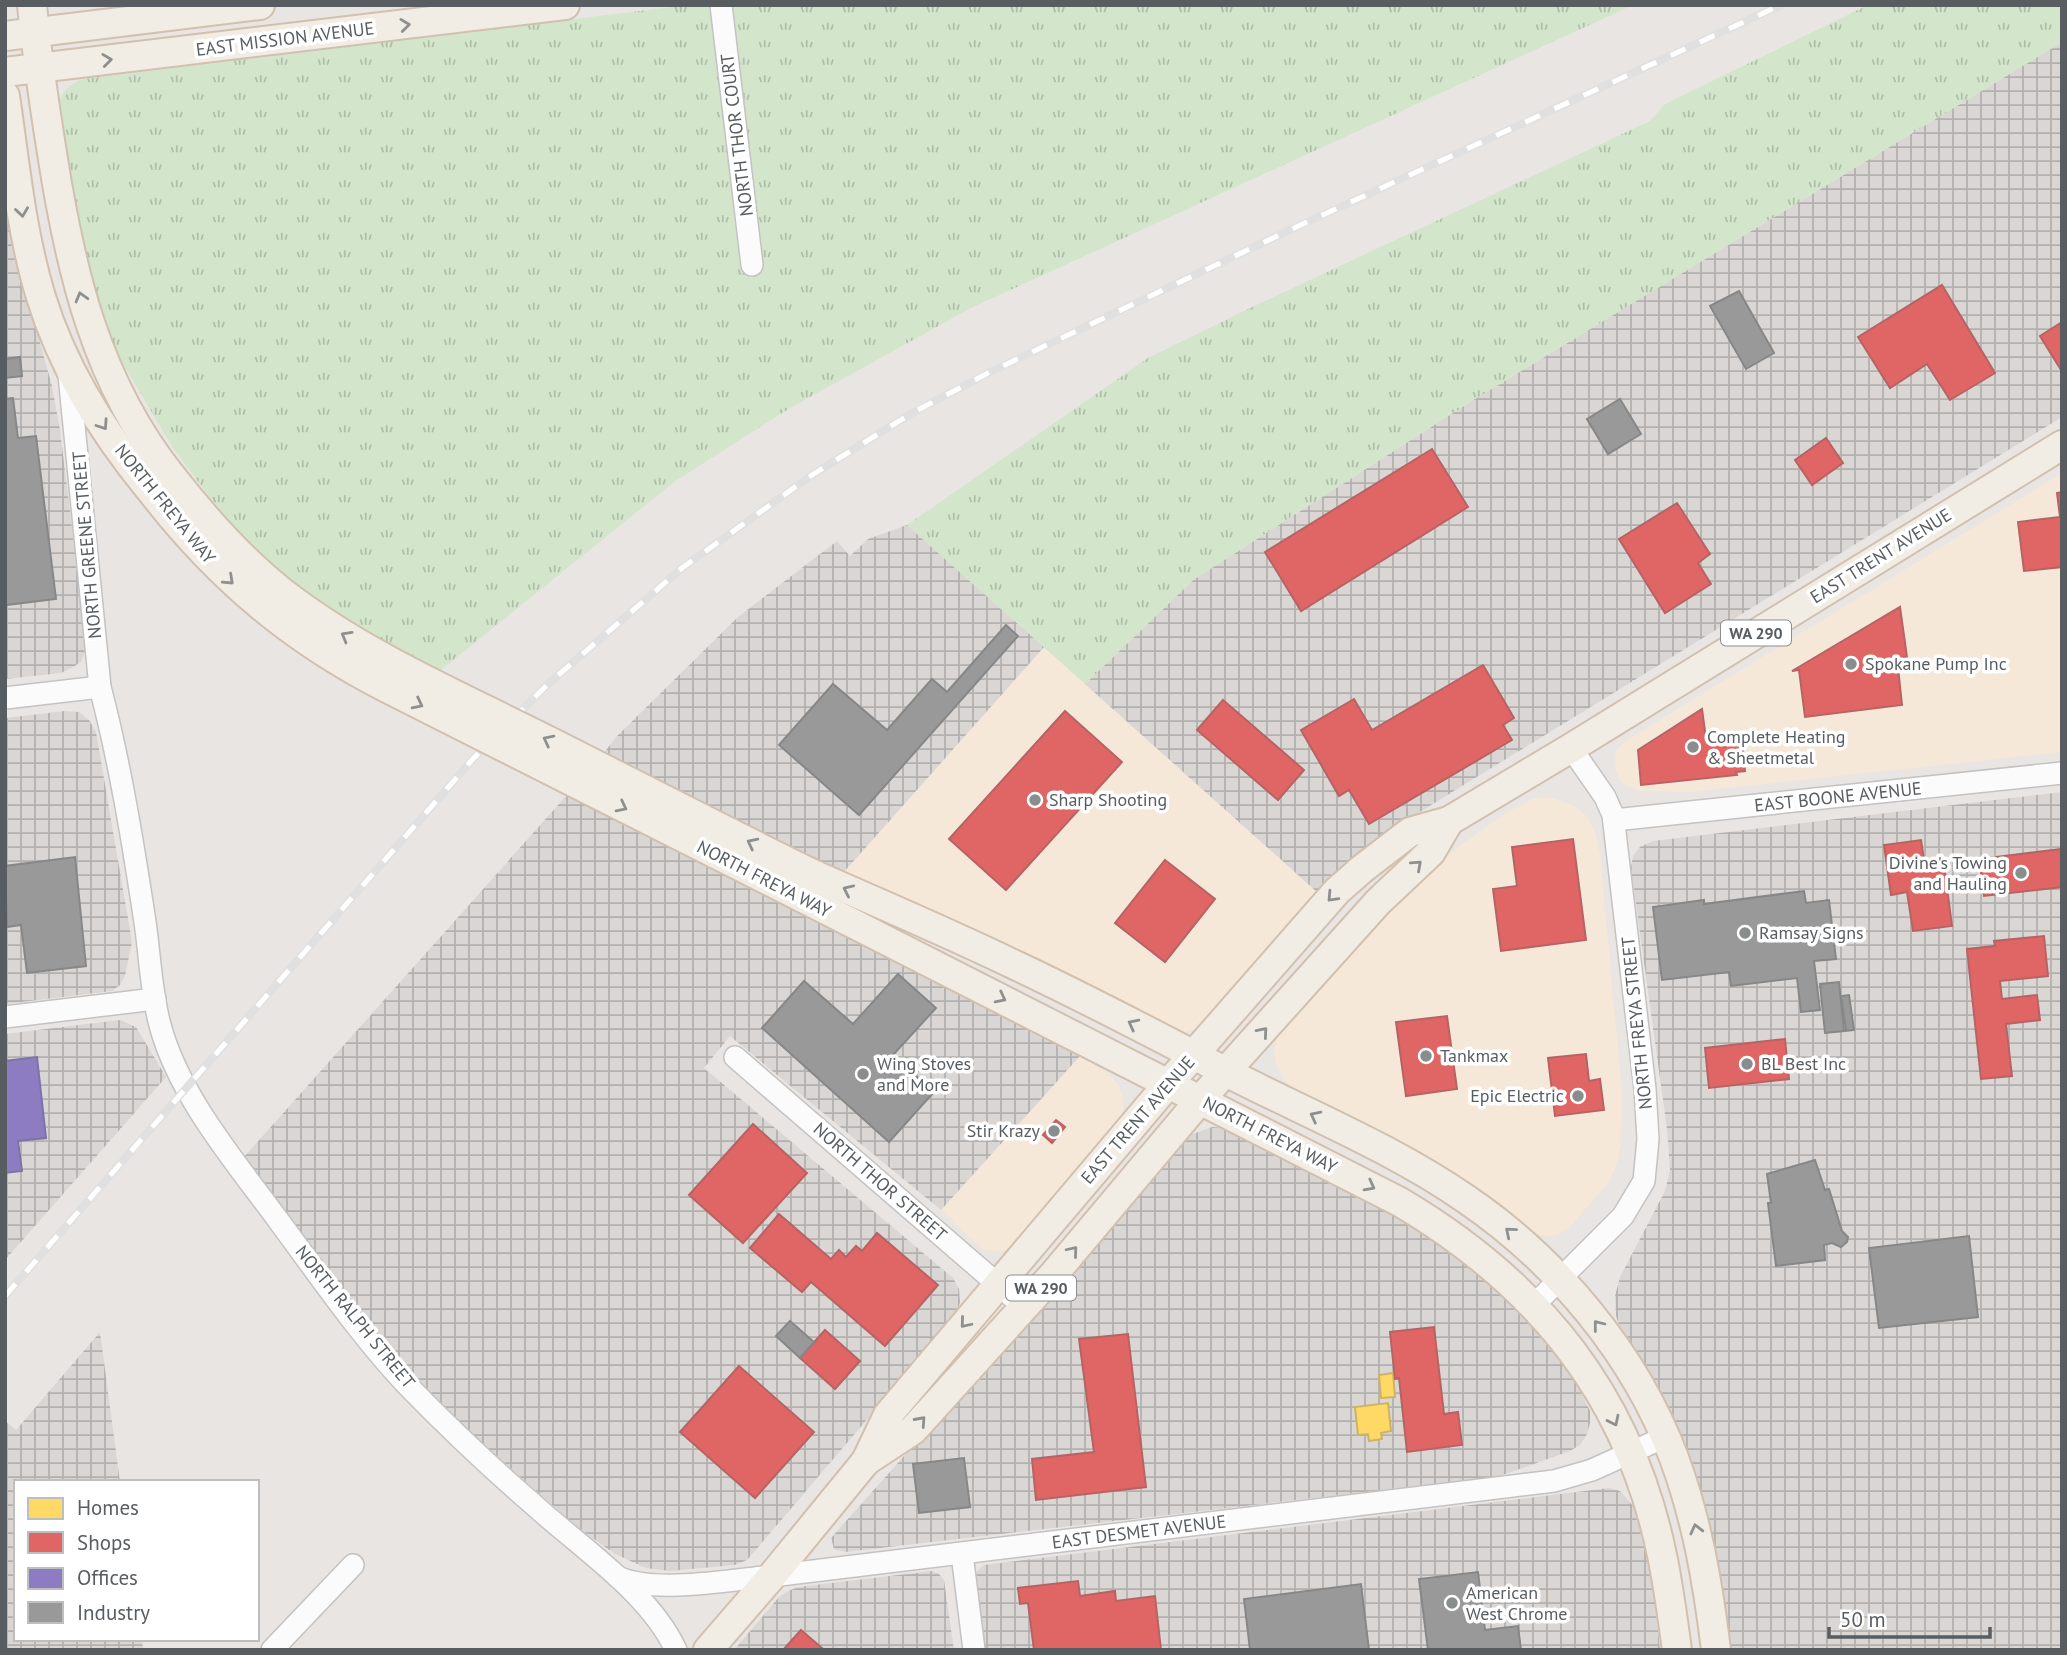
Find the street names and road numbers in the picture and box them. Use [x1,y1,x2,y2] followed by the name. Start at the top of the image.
[195,16,375,61] street label: EAST MISSION AVENUE
[715,52,758,218] street label: NORTH THOR COURT
[110,439,221,568] street label: NORTH FREYA WAY
[67,450,106,640] street label: NORTH GREENE STREET
[1806,503,1956,608] street label: EAST TRENT AVENUE
[1721,620,1791,646] road number: WA 290
[1753,776,1923,817] street label: EAST BOONE AVENUE
[693,835,835,922] street label: NORTH FREYA WAY
[1616,936,1657,1111] street label: NORTH FREYA STREET
[1076,1051,1200,1188] street label: EAST TRENT AVENUE
[1199,1091,1341,1178] street label: NORTH FREYA WAY
[809,1117,952,1246] street label: NORTH THOR STREET
[291,1240,420,1393] street label: NORTH RALPH STREET
[1006,1276,1076,1300] road number: WA 290
[1051,1509,1227,1554] street label: EAST DESMET AVENUE

